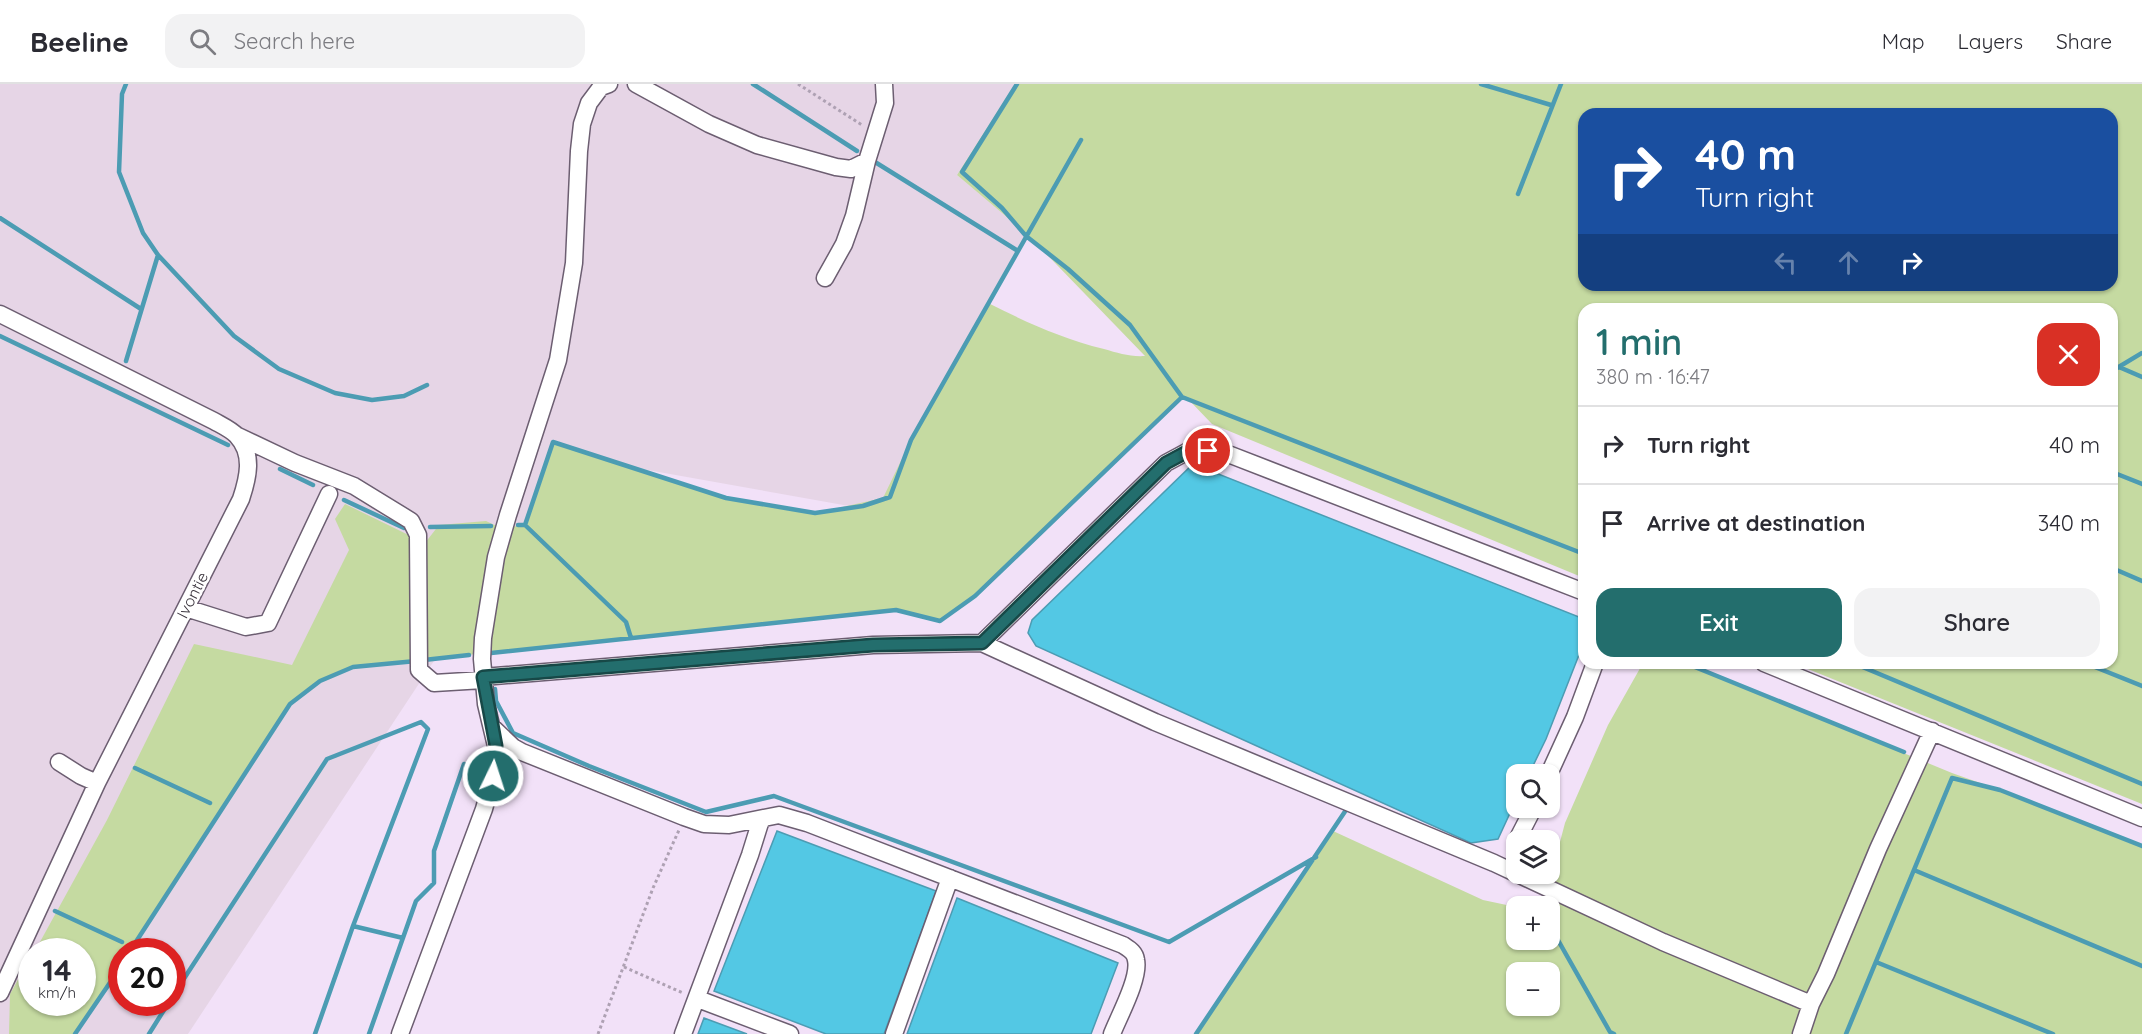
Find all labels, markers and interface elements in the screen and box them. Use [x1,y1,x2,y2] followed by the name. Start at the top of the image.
[165,14,585,68] search box
[30,24,129,59] text: Beeline
[186,25,219,58] icon: search
[234,27,355,55] text: Search here
[1882,28,1925,54] text: Map
[1958,28,2023,54] text: Layers
[2056,28,2112,54] text: Share
[1695,128,1796,181] text: 40 m
[1596,132,1674,210] icon: right
[1695,180,1814,214] text: Turn right
[1769,246,1802,279] icon: left
[1832,246,1865,279] icon: ahead
[1895,246,1928,279] icon: right
[1596,319,1682,364] text: 1 min
[2037,323,2100,386] button: close
[1596,364,1710,389] text: 380 m · 16:47
[1182,425,1233,476] pin
[1596,429,1629,462] icon: right
[1647,431,1751,459] text: Turn right
[2049,431,2100,459] text: 40 m
[1191,434,1224,467] icon: arrive
[1596,507,1629,540] icon: arrive
[1647,509,1865,537] text: Arrive at destination
[2038,509,2100,537] text: 340 m
[172,569,212,621] street label: Ivontie
[1596,588,1842,657] button: Exit
[1854,588,2100,657] button: Share
[461,744,525,808] position arrow
[1506,764,1560,1016] map controls
[1506,764,1560,818] button: search
[1506,830,1560,884] button: layers
[1506,896,1560,950] button: +
[108,938,186,1016] speed limit sign: 20
[42,951,72,989] text: 14
[1506,962,1560,1016] button: −
[38,983,76,1002] text: km/h

